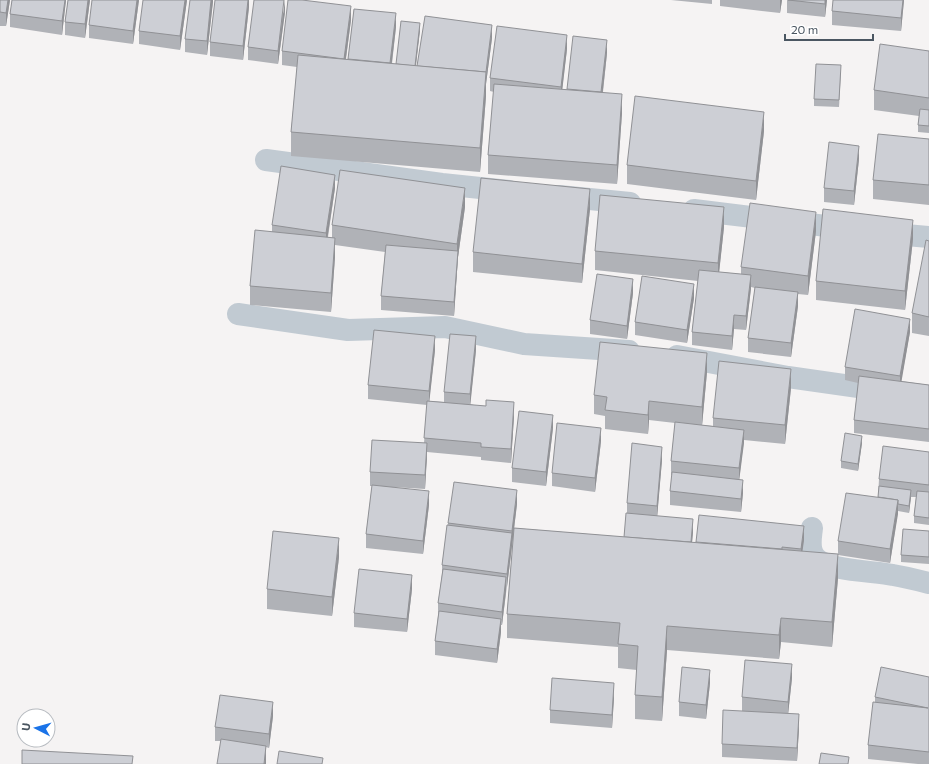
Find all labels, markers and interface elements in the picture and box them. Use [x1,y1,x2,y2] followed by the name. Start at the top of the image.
[785,16,873,42] scale bar
[791,22,818,36] text: 20 m
[16,708,56,748] north arrow
[19,722,32,732] text: U

